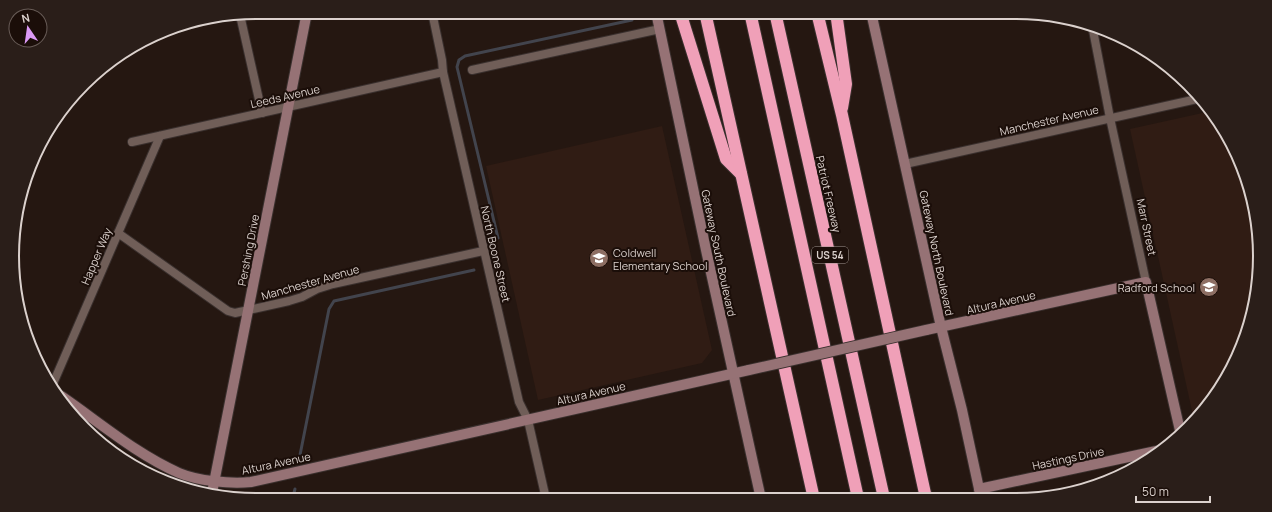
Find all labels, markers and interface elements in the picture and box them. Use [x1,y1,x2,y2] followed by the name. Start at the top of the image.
[8,8,48,48] north arrow
[20,10,31,26] text: N
[249,81,322,111] street label: Leeds Avenue
[998,101,1101,139] street label: Manchester Avenue
[813,154,845,234] street label: Patriot Freeway
[698,188,740,318] street label: Gateway South Boulevard
[916,189,958,317] street label: Gateway North Boulevard
[1134,197,1160,257] street label: Marr Street
[478,204,514,304] street label: North Boone Street
[234,212,262,287] street label: Pershing Drive
[77,225,115,287] street label: Happer Way
[613,245,708,273] place label: Coldwell Elementary School
[588,247,610,269] school or university icon: Coldwell Elementary School
[812,247,848,263] road number: US 54
[259,261,361,303] street label: Manchester Avenue
[1198,276,1220,298] school or university icon: Radford School
[1118,280,1195,295] place label: Radford School
[965,287,1037,317] street label: Altura Avenue
[555,378,627,408] street label: Altura Avenue
[1031,443,1106,473] street label: Hastings Drive
[240,448,312,478] street label: Altura Avenue
[1136,478,1210,504] scale bar
[1142,483,1169,500] text: 50 m

